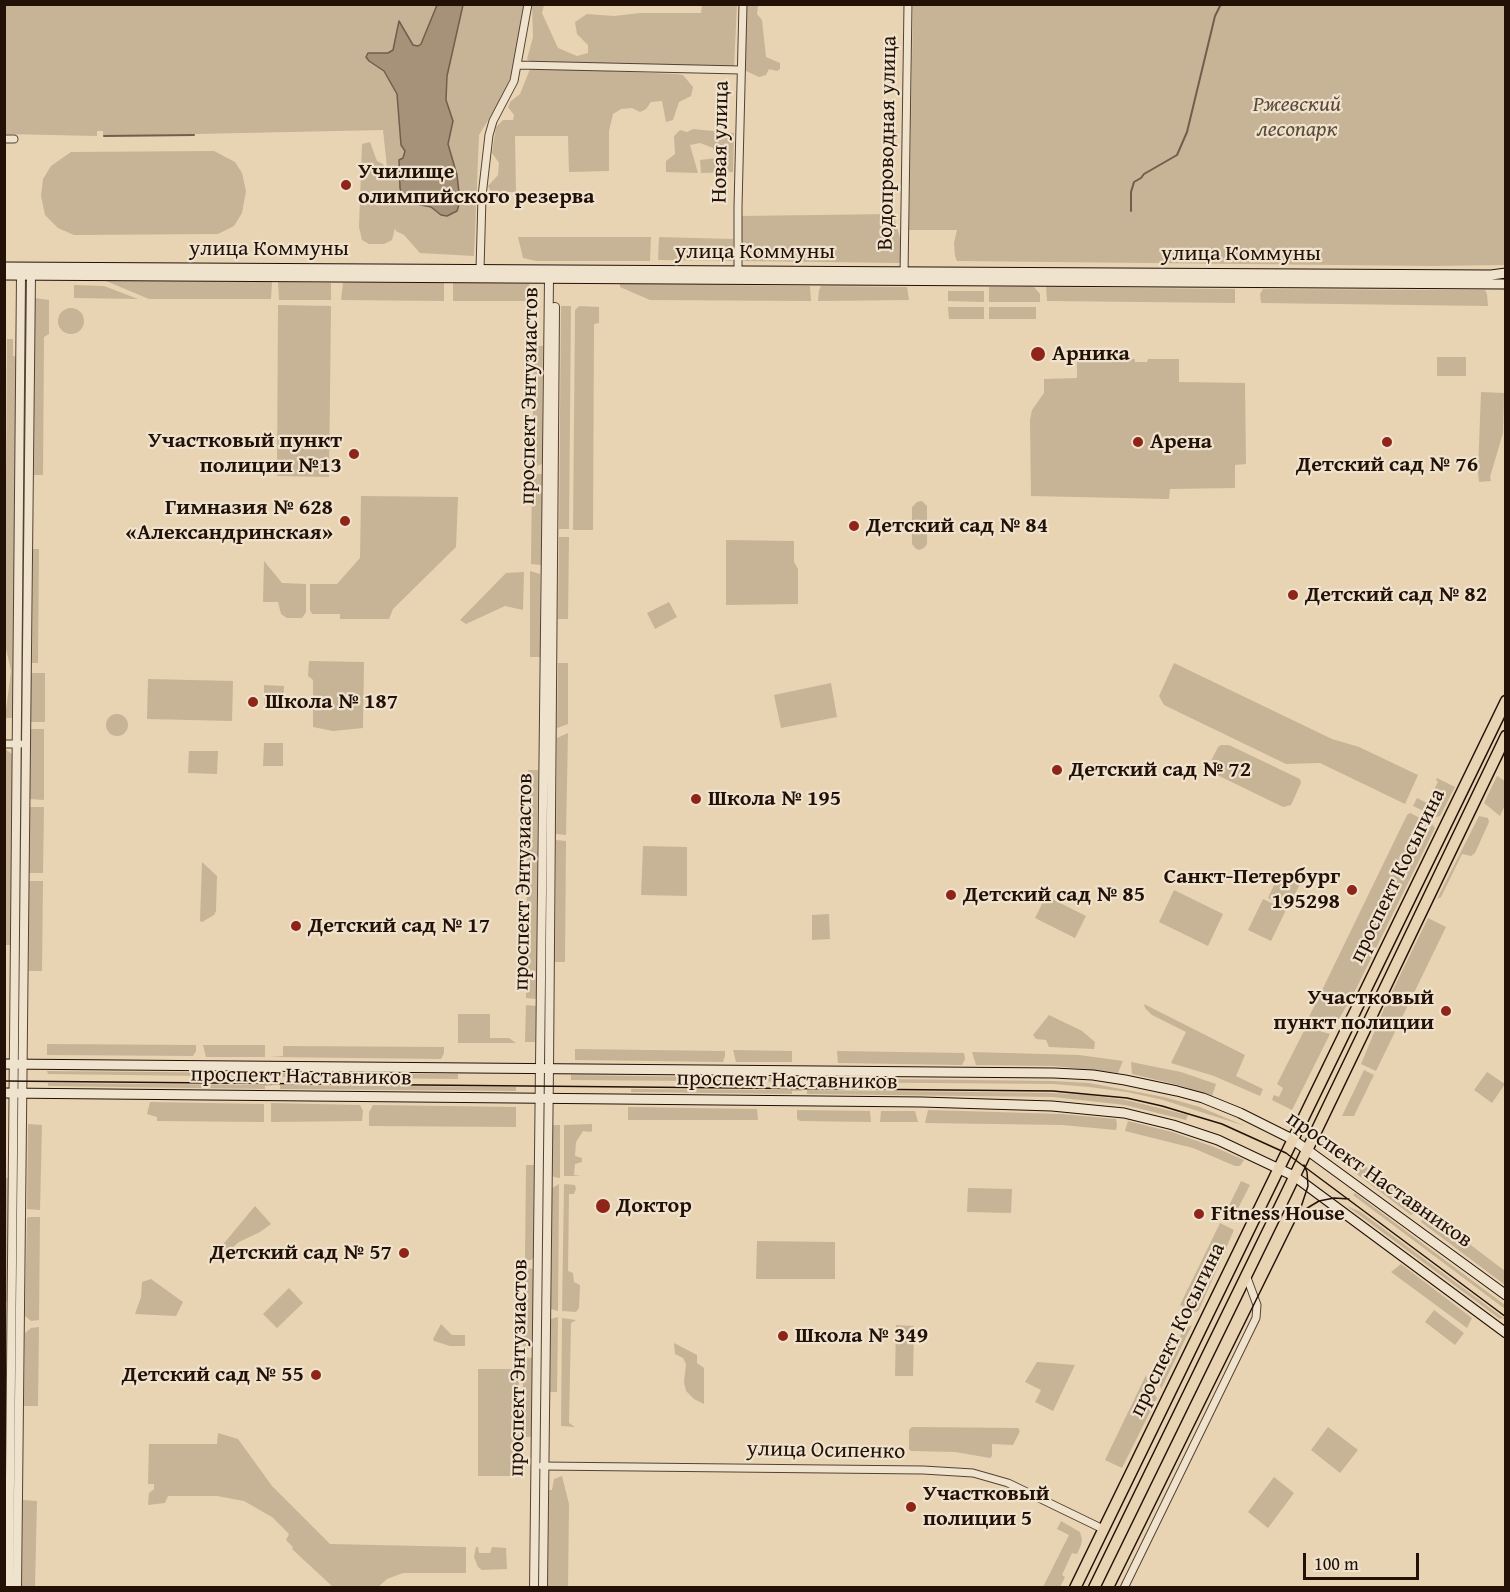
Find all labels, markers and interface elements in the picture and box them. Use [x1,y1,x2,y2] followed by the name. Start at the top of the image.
[873,35,903,251] street label: Водопроводная улица
[707,81,735,203] street label: Новая улица
[1253,92,1341,144] park label: Ржевский лесопарк
[358,159,594,210] place label: Училище олимпийского резерва
[339,178,353,192] marker: Училище олимпийского резерва
[189,236,349,262] street label: улица Коммуны
[675,239,835,265] street label: улица Коммуны
[1161,241,1321,267] street label: улица Коммуны
[515,287,545,505] street label: проспект Энтузиастов
[1052,341,1130,367] place label: Арника
[1029,345,1047,363] marker: Арника
[148,428,342,480] place label: Участковый пункт полиции №13
[1150,429,1212,455] place label: Арена
[1131,435,1145,449] marker: Арена
[1380,435,1394,449] marker: Детский сад № 76
[347,447,361,461] marker: Участковый пункт полиции №13
[1296,452,1478,478] place label: Детский сад № 76
[125,495,333,546] place label: Гимназия № 628 «Александринская»
[866,513,1048,539] place label: Детский сад № 84
[338,514,352,528] marker: Гимназия № 628 «Александринская»
[847,519,861,533] marker: Детский сад № 84
[1305,582,1487,608] place label: Детский сад № 82
[1286,588,1300,602] marker: Детский сад № 82
[265,689,398,715] place label: Школа № 187
[246,695,260,709] marker: Школа № 187
[1069,757,1251,783] place label: Детский сад № 72
[1050,763,1064,777] marker: Детский сад № 72
[509,773,539,991] street label: проспект Энтузиастов
[1344,785,1452,967] street label: проспект Косыгина
[708,786,841,812] place label: Школа № 195
[689,792,703,806] marker: Школа № 195
[1164,864,1340,915] place label: Санкт-Петербург 195298
[963,882,1145,908] place label: Детский сад № 85
[1345,883,1359,897] marker: Санкт-Петербург 195298
[944,888,958,902] marker: Детский сад № 85
[308,913,490,939] place label: Детский сад № 17
[289,919,303,933] marker: Детский сад № 17
[1274,985,1434,1036] place label: Участковый пункт полиции
[1439,1004,1453,1018] marker: Участковый пункт полиции
[190,1062,412,1092] street label: проспект Наставников
[676,1066,898,1096] street label: проспект Наставников
[1281,1106,1477,1254] street label: проспект Наставников
[616,1193,692,1219] place label: Доктор
[594,1197,612,1215] marker: Доктор
[1211,1201,1345,1227] place label: Fitness House
[1192,1207,1206,1221] marker: Fitness House
[1124,1239,1232,1421] street label: проспект Косыгина
[210,1240,392,1266] place label: Детский сад № 57
[397,1246,411,1260] marker: Детский сад № 57
[504,1259,534,1477] street label: проспект Энтузиастов
[795,1323,928,1349] place label: Школа № 349
[776,1329,790,1343] marker: Школа № 349
[122,1362,304,1388] place label: Детский сад № 55
[309,1368,323,1382] marker: Детский сад № 55
[746,1436,906,1466] street label: улица Осипенко
[923,1481,1050,1532] place label: Участковый полиции 5
[904,1500,918,1514] marker: Участковый полиции 5
[1306,1541,1422,1579] scale bar
[1314,1550,1359,1577] text: 100 m

